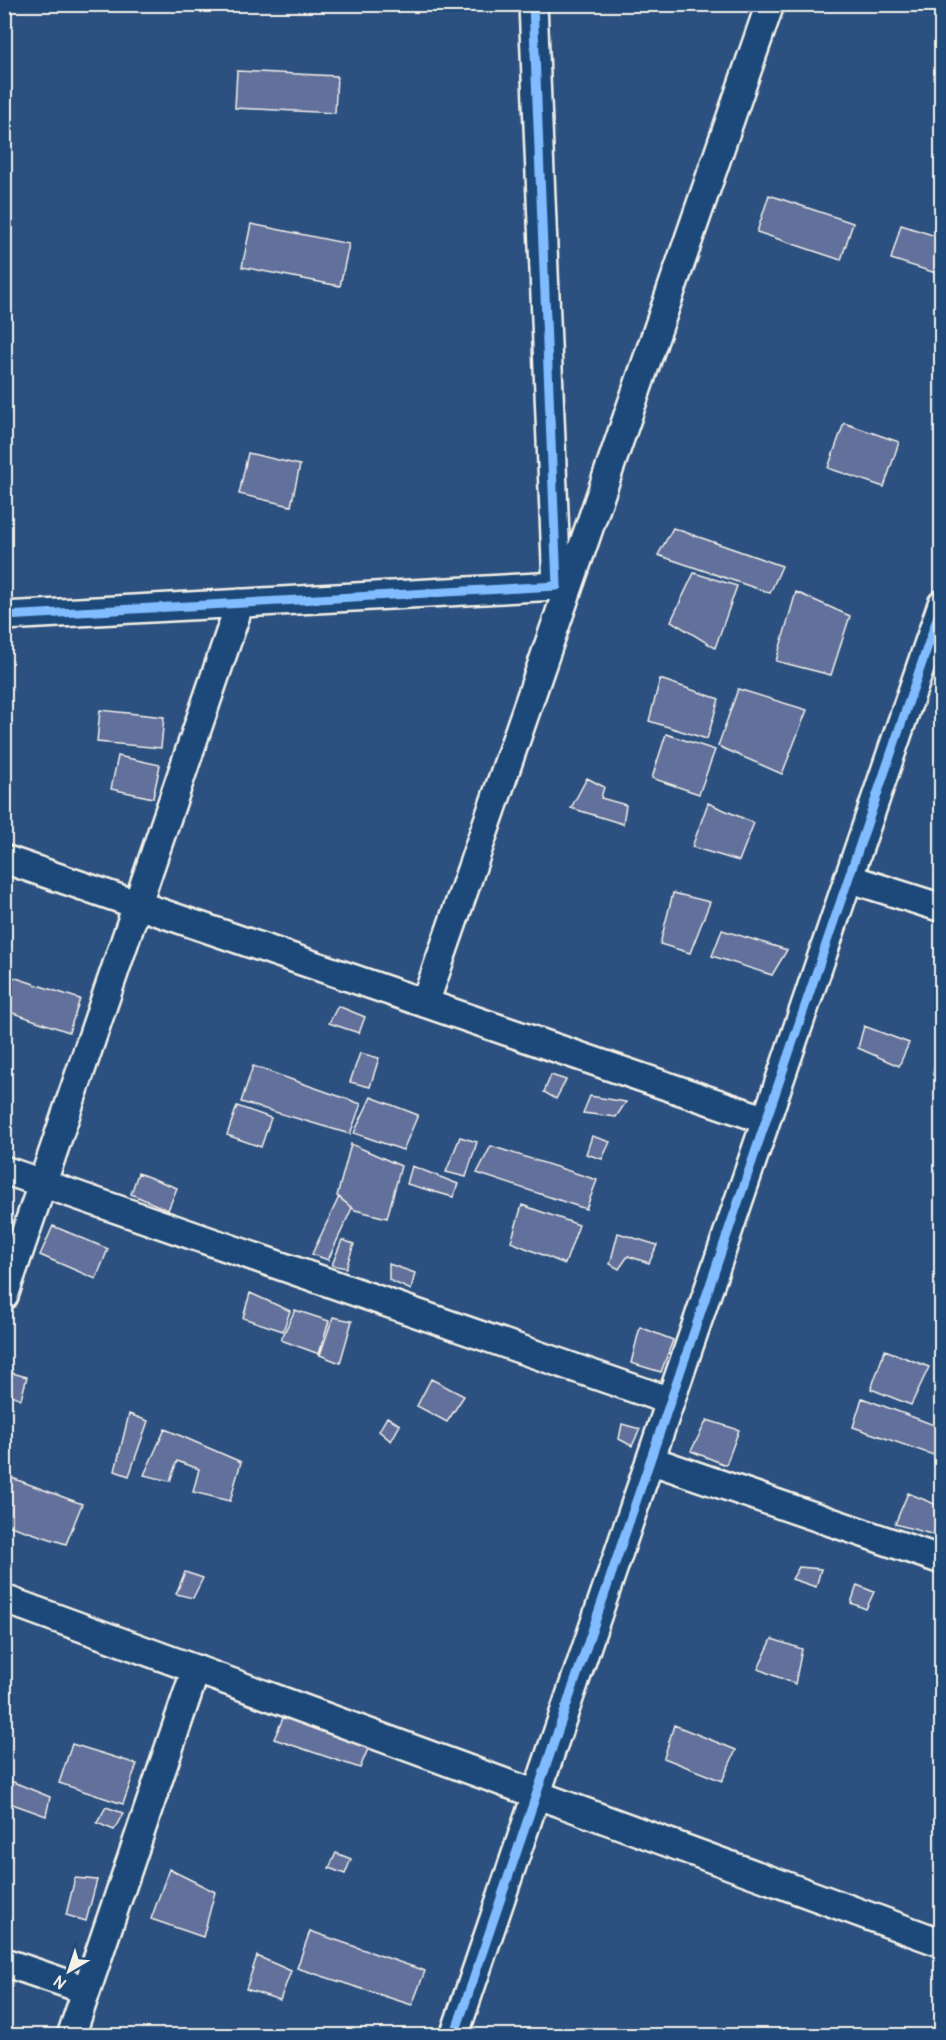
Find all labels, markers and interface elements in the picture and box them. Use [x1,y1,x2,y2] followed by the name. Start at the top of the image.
[39,1941,99,2001] north arrow
[50,1971,71,1993] text: N

